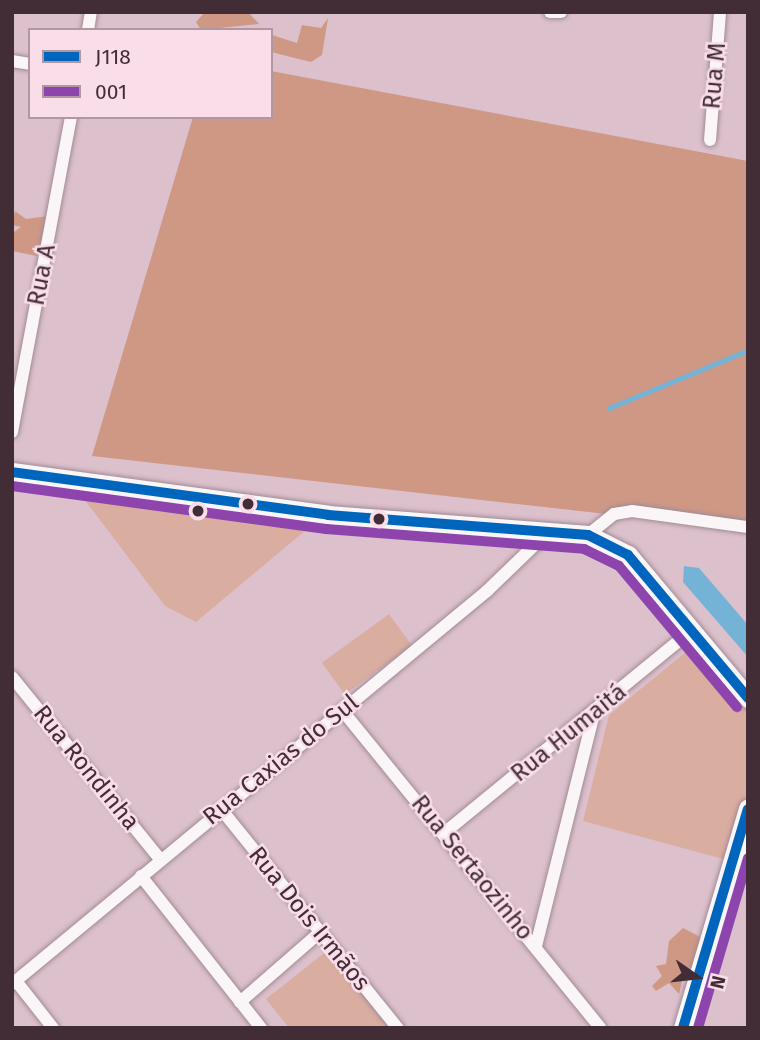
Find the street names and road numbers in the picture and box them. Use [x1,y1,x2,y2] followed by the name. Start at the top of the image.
[698,42,732,110] street label: Rua M
[22,242,62,308] street label: Rua A
[505,678,633,788] street label: Rua Humaitá
[197,688,365,832] street label: Rua Caxias do Sul
[27,700,145,836] street label: Rua Rondinha
[405,790,539,946] street label: Rua Sertaozinho
[242,841,376,997] street label: Rua Dois Irmãos

